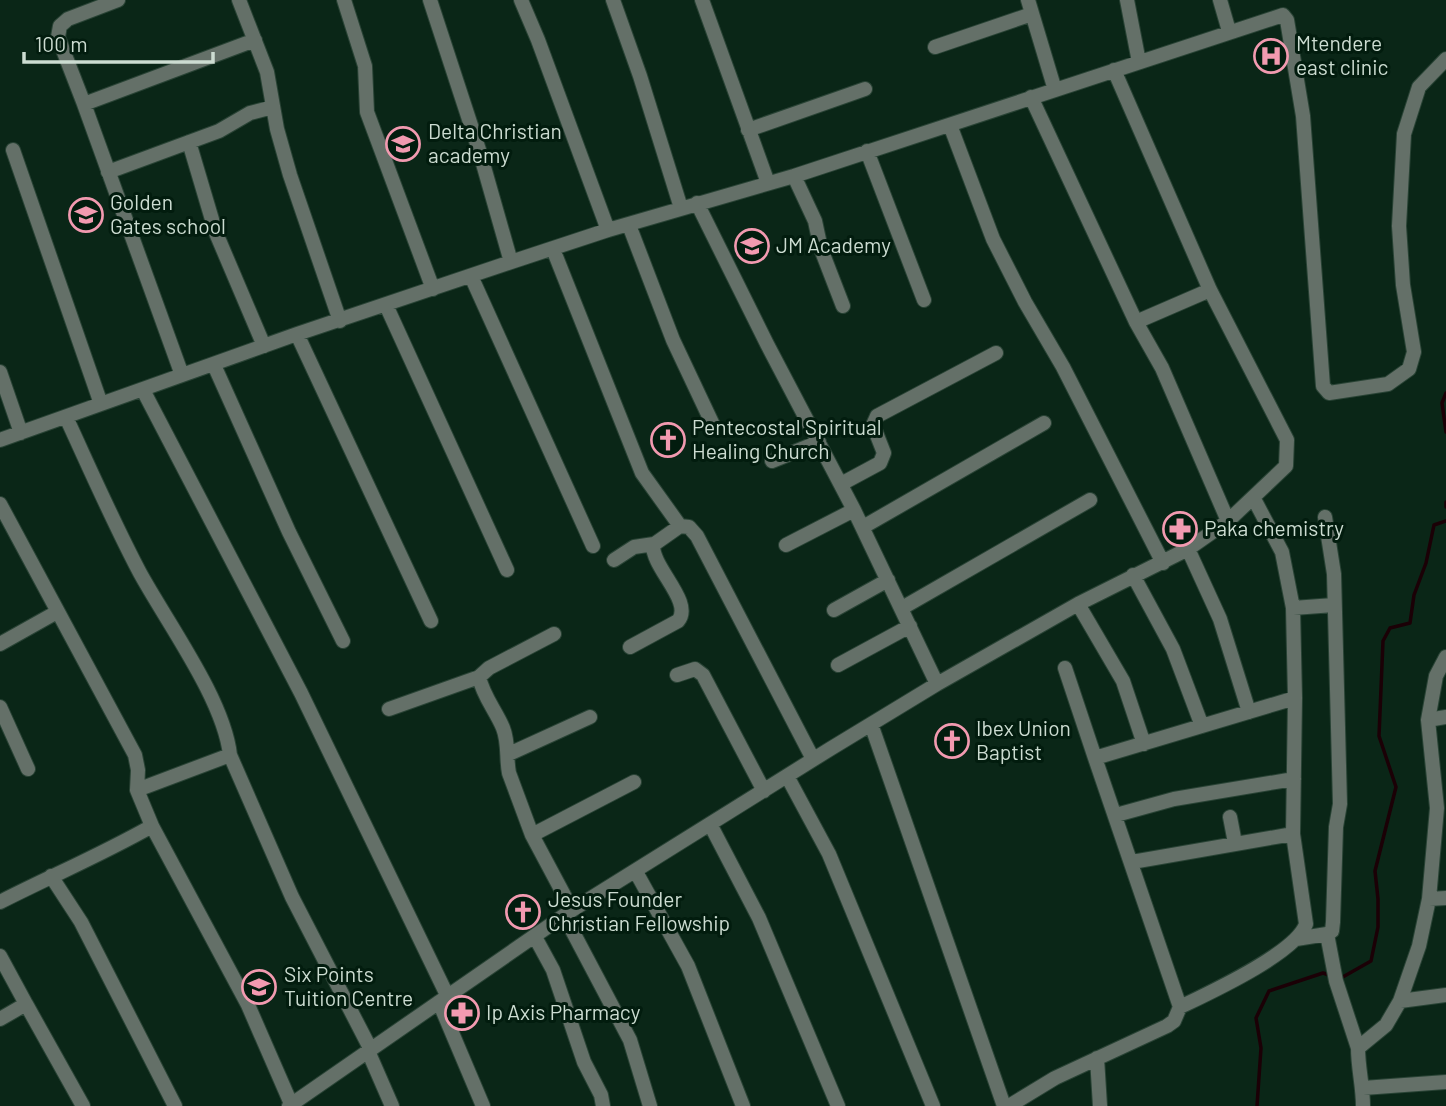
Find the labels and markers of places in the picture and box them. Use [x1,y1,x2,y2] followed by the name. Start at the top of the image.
[1296,30,1388,79] place label: Mtendere east clinic
[1252,37,1290,75] hospital icon: Mtendere east clinic
[428,118,562,167] place label: Delta Christian academy
[384,125,422,163] school or university icon: Delta Christian academy
[110,189,226,238] place label: Golden Gates school
[67,196,105,234] school or university icon: Golden Gates school
[733,227,771,265] school or university icon: JM Academy
[776,232,891,257] place label: JM Academy
[692,414,882,463] place label: Pentecostal Spiritual Healing Church
[649,421,687,459] church icon: Pentecostal Spiritual Healing Church
[1161,510,1199,548] pharmacy icon: Paka chemistry
[1204,515,1344,540] place label: Paka chemistry
[976,715,1071,764] place label: Ibex Union Baptist
[933,722,971,760] church icon: Ibex Union Baptist
[548,886,730,935] place label: Jesus Founder Christian Fellowship
[504,893,542,931] church icon: Jesus Founder Christian Fellowship
[284,961,413,1010] place label: Six Points Tuition Centre
[240,968,278,1006] school or university icon: Six Points Tuition Centre
[443,994,481,1032] pharmacy icon: Ip Axis Pharmacy
[486,999,641,1024] place label: Ip Axis Pharmacy

